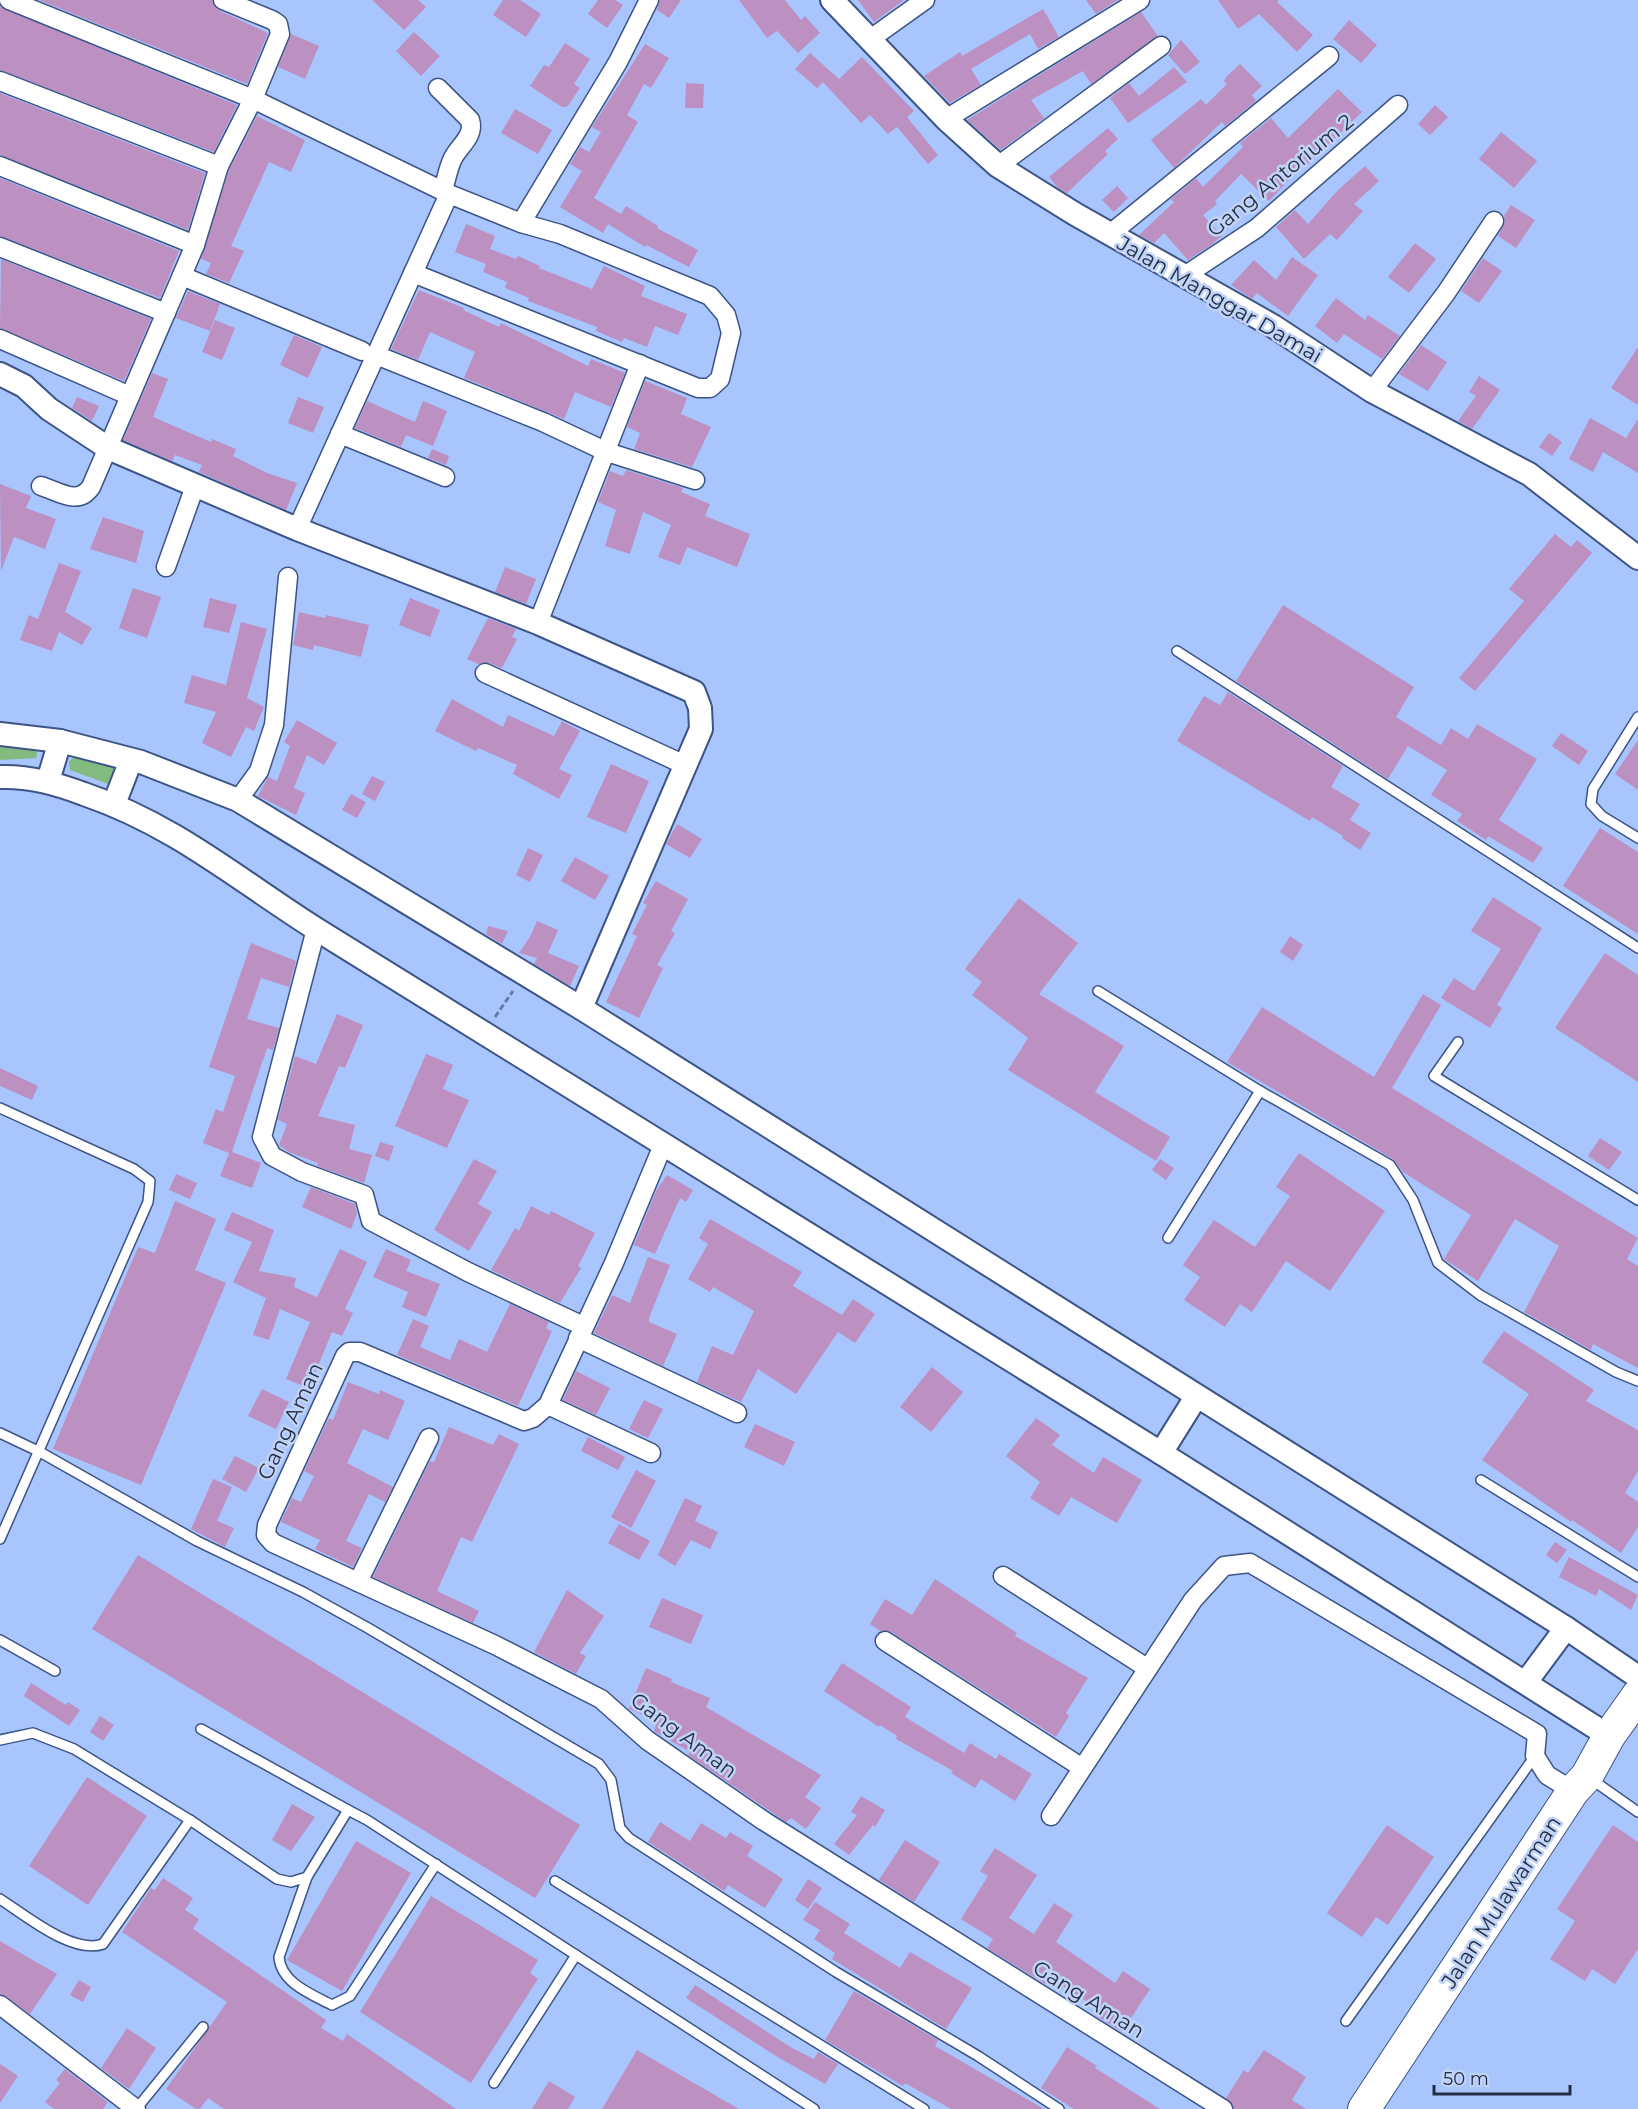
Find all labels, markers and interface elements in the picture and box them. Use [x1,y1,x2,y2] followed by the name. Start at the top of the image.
[1202,108,1358,242] street label: Gang Antorium 2
[1112,230,1327,368] street label: Jalan Manggar Damai
[252,1358,328,1484] street label: Gang Aman
[626,1687,742,1783] street label: Gang Aman
[1435,1811,1566,1994] street label: Jalan Mulawarman
[1029,1955,1149,2043] street label: Gang Aman
[1434,2058,1570,2096] scale bar
[1443,2068,1489,2090] text: 50 m

